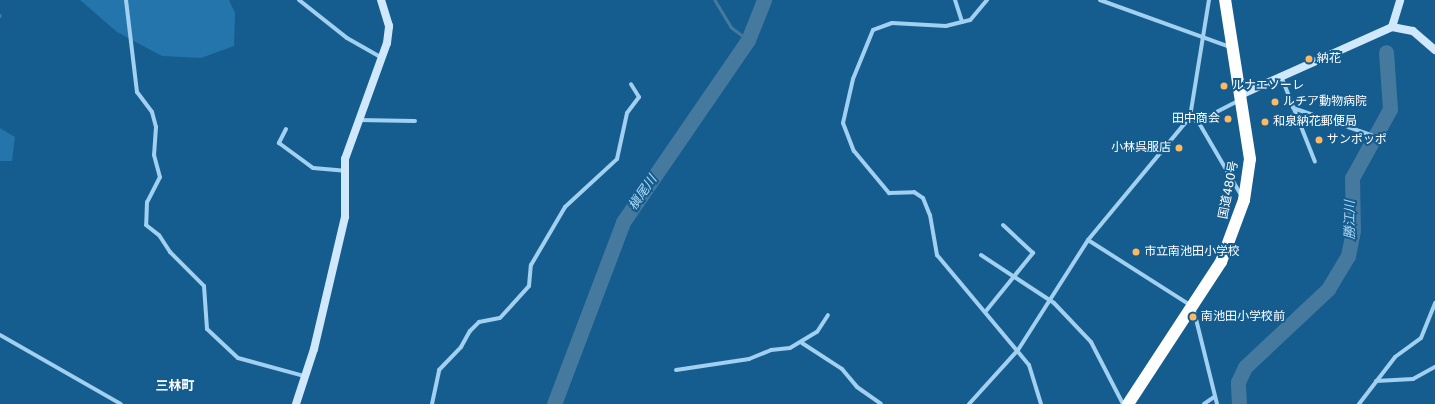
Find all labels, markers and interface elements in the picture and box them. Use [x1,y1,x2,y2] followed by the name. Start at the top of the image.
[1317,52,1341,66] place label: 納花
[1304,54,1314,64] marker: 納花
[1232,79,1304,93] place label: ルナエソーレ
[1219,81,1229,91] marker: ルナエソーレ
[1283,95,1367,109] place label: ルチア動物病院
[1270,97,1280,107] marker: ルチア動物病院
[1172,112,1220,126] place label: 田中商会
[1223,114,1233,124] marker: 田中商会
[1273,115,1357,129] place label: 和泉納花郵便局
[1260,117,1270,127] marker: 和泉納花郵便局
[1327,133,1387,147] place label: サンポッポ
[1314,135,1324,145] marker: サンポッポ
[1111,141,1171,155] place label: 小林呉服店
[1174,143,1184,153] marker: 小林呉服店
[1216,160,1242,220] street label: 国道480号
[625,173,661,213] water label: 槇尾川
[1342,201,1358,239] water label: 勝江川
[1144,245,1240,259] place label: 市立南池田小学校
[1131,247,1141,257] marker: 市立南池田小学校
[1201,310,1285,324] place label: 南池田小学校前
[1188,312,1198,322] marker: 南池田小学校前
[156,378,194,394] district label: 三林町

